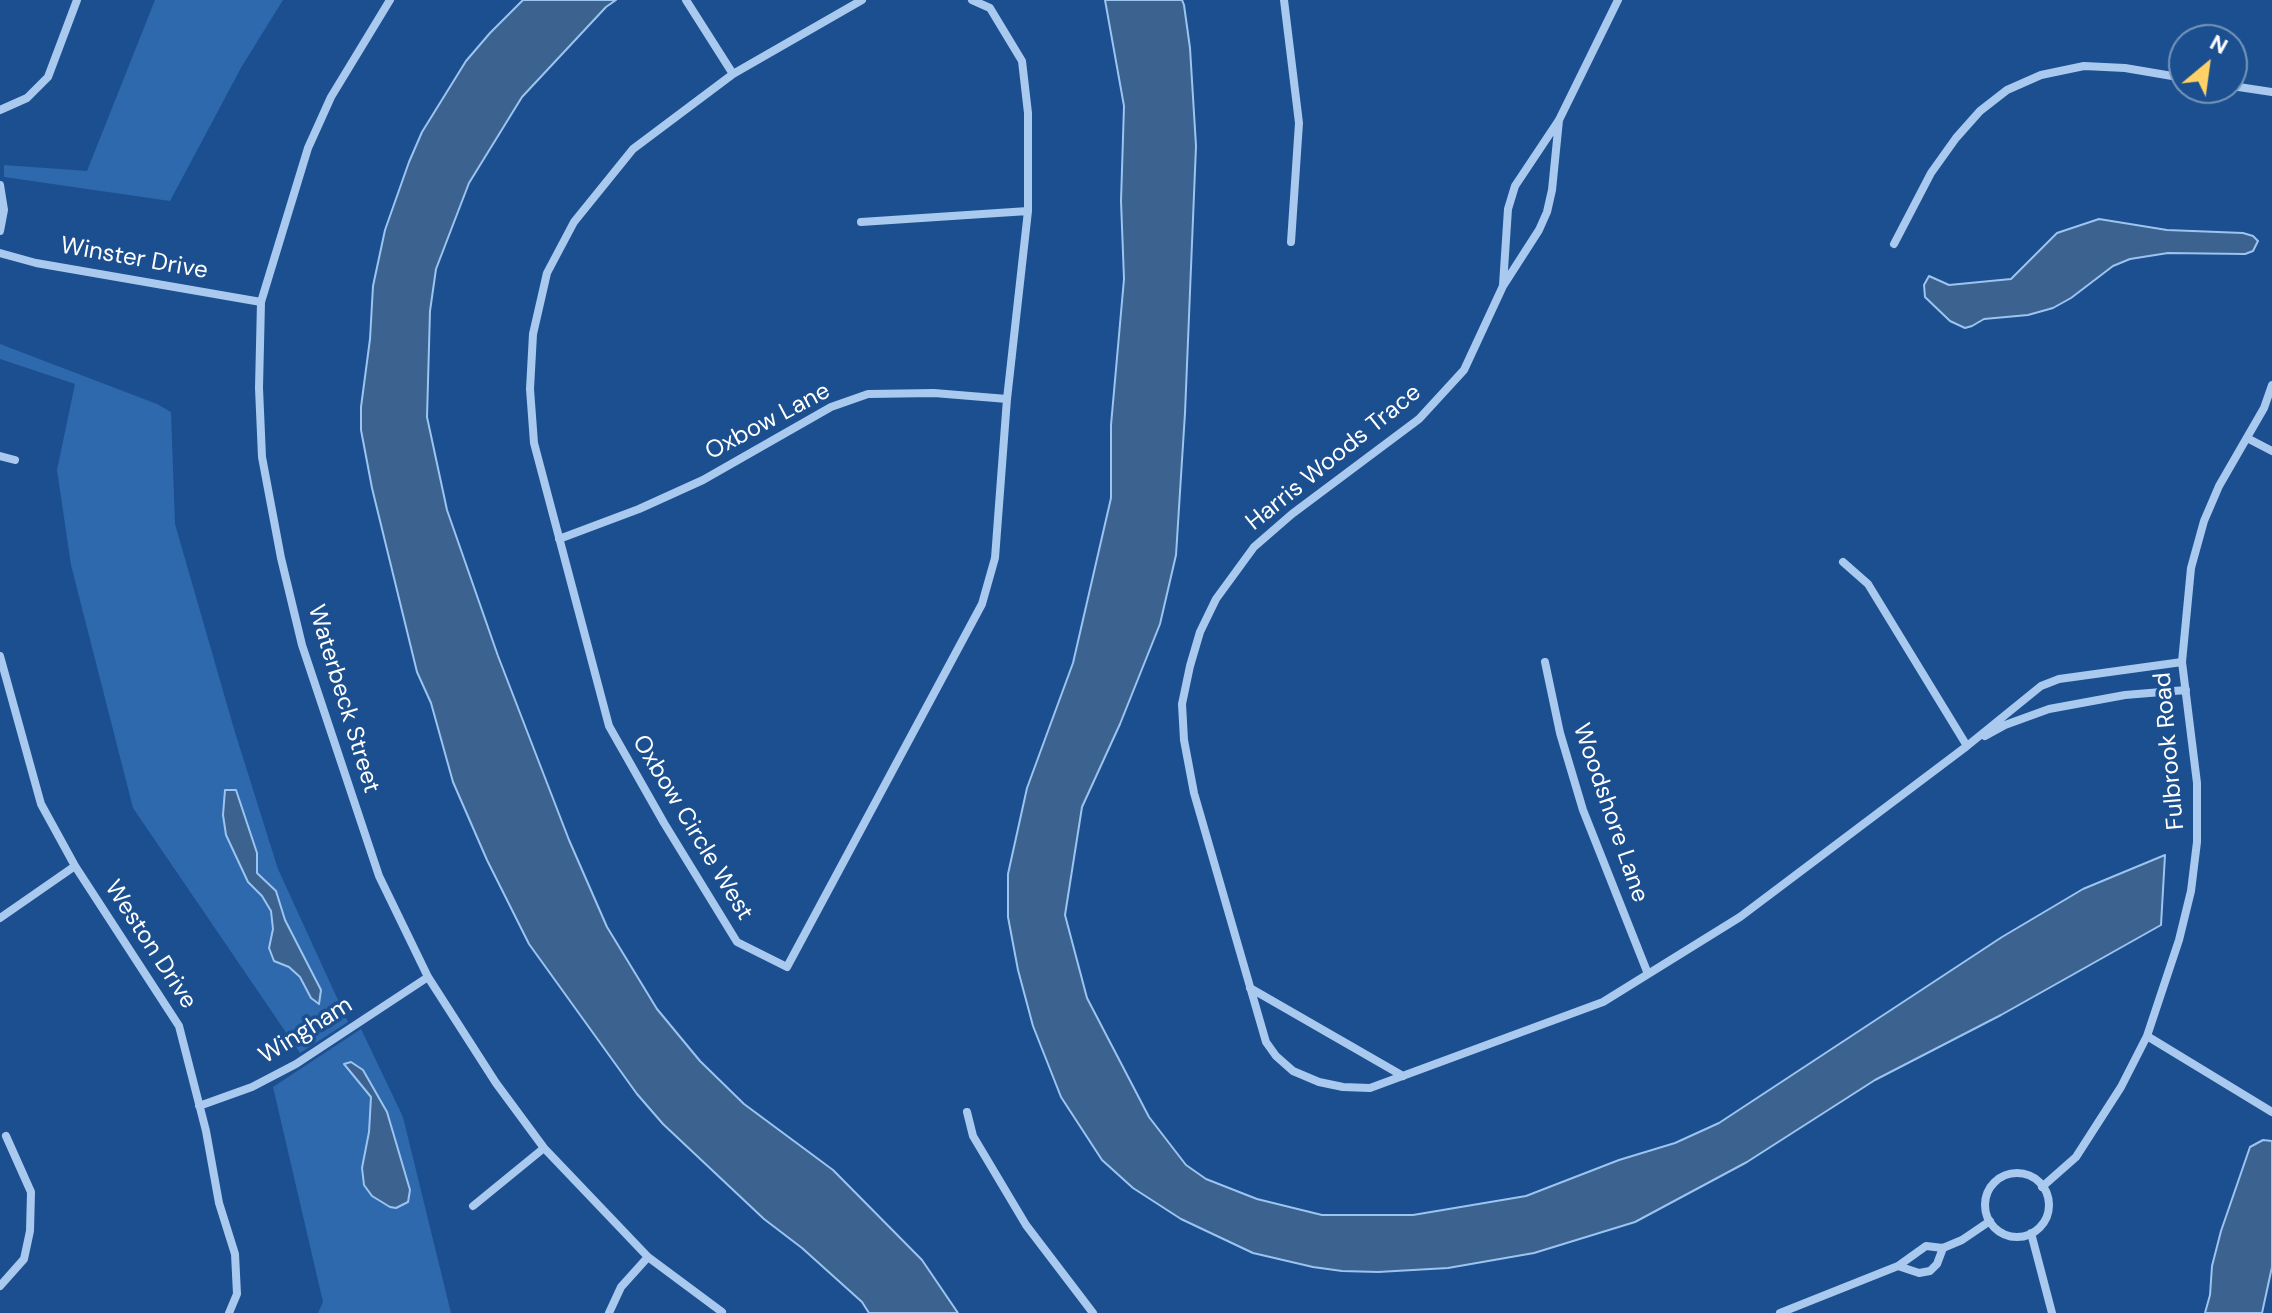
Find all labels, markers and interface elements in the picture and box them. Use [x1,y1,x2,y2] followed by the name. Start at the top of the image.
[2168,24,2248,104] north arrow
[2205,28,2233,61] text: N
[58,232,210,286] street label: Winster Drive
[701,377,835,467] street label: Oxbow Lane
[1241,379,1427,537] street label: Harris Woods Trace
[301,601,385,797] street label: Waterbeck Street
[2149,671,2191,831] street label: Fulbrook Road
[1566,720,1654,906] street label: Woodshore Lane
[625,730,759,926] street label: Oxbow Circle West
[98,875,202,1015] street label: Weston Drive
[254,991,358,1071] street label: Wingham

